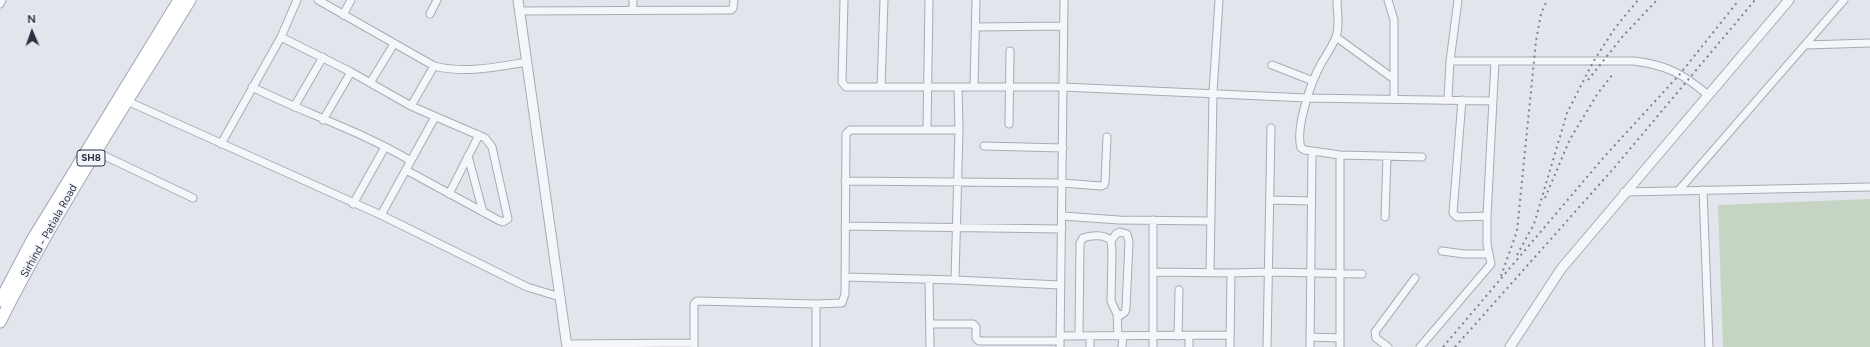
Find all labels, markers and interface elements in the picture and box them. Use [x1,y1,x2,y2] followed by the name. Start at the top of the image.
[12,12,52,52] north arrow
[27,13,36,26] text: N
[77,150,105,166] road number: SH8
[18,182,80,280] street label: Sirhind - Patiala Road

